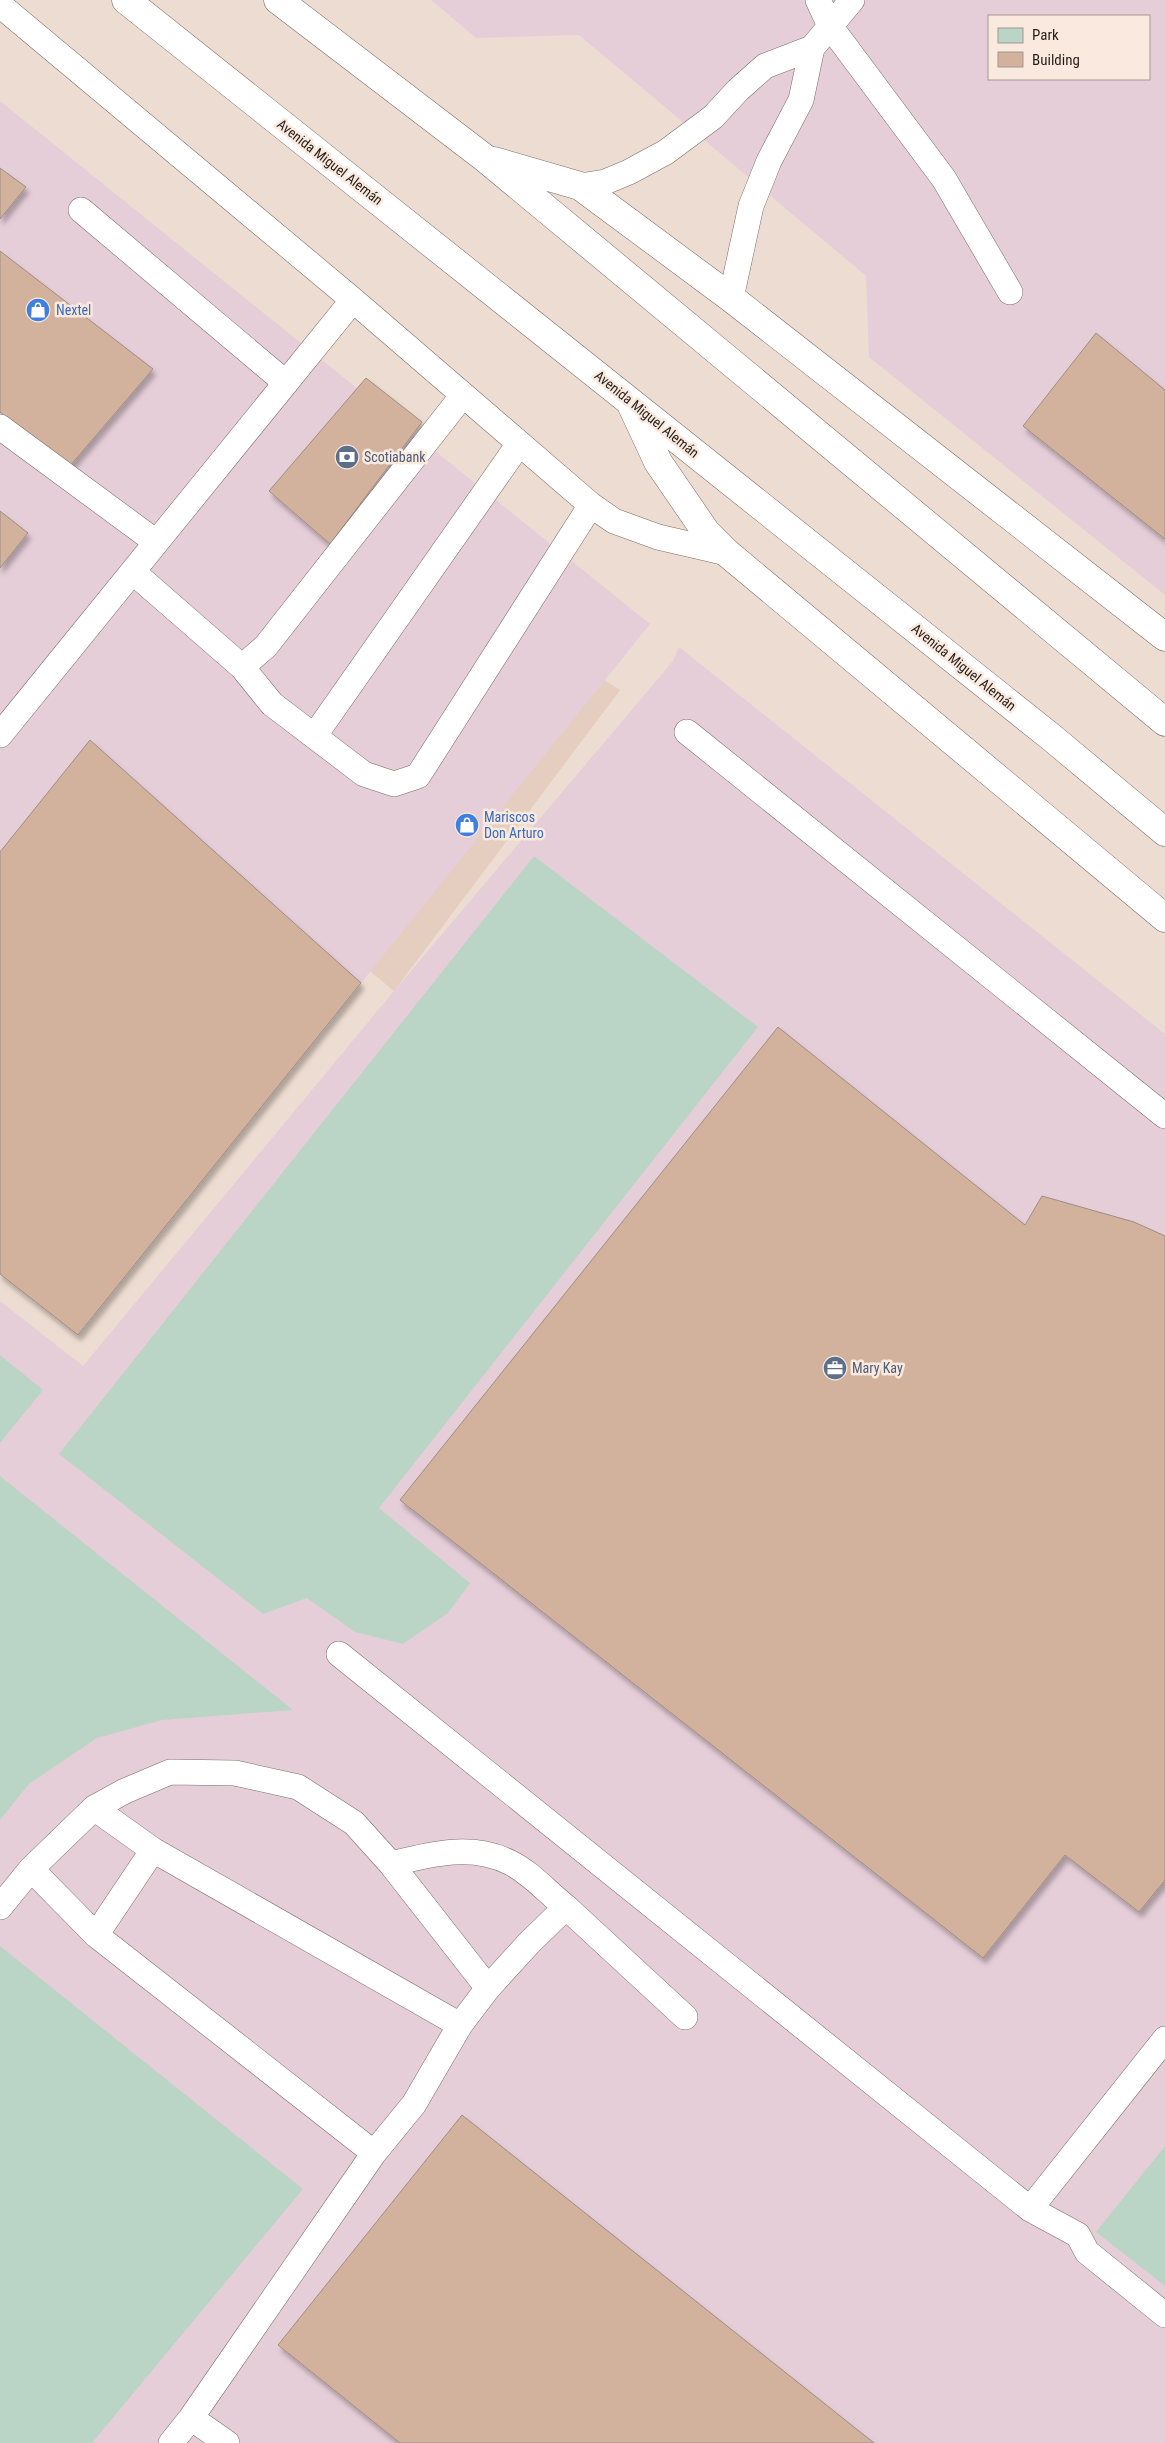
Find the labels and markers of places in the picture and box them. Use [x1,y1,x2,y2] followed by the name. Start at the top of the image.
[25,297,51,323] shop icon: Nextel
[56,302,91,318] place label: Nextel
[334,444,360,470] bank icon: Scotiabank
[364,449,426,465] place label: Scotiabank
[484,809,544,841] place label: Mariscos Don Arturo
[454,812,480,838] shop icon: Mariscos Don Arturo
[822,1355,848,1381] office icon: Mary Kay
[852,1360,903,1376] place label: Mary Kay

